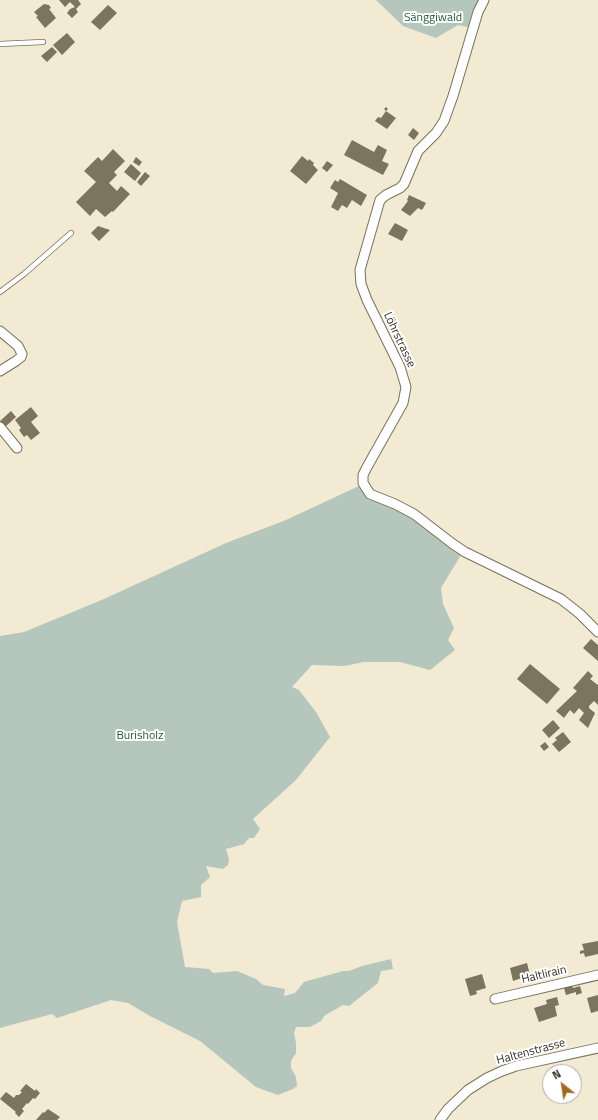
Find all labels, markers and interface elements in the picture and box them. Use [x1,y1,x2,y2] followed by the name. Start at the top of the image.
[404,11,462,25] park label: Sänggiwald
[380,310,418,370] street label: Löhrstrasse
[116,729,164,743] park label: Burisholz
[520,963,568,987] street label: Haltlirain
[495,1036,567,1068] street label: Haltenstrasse
[542,1064,582,1104] north arrow
[549,1066,564,1083] text: N

